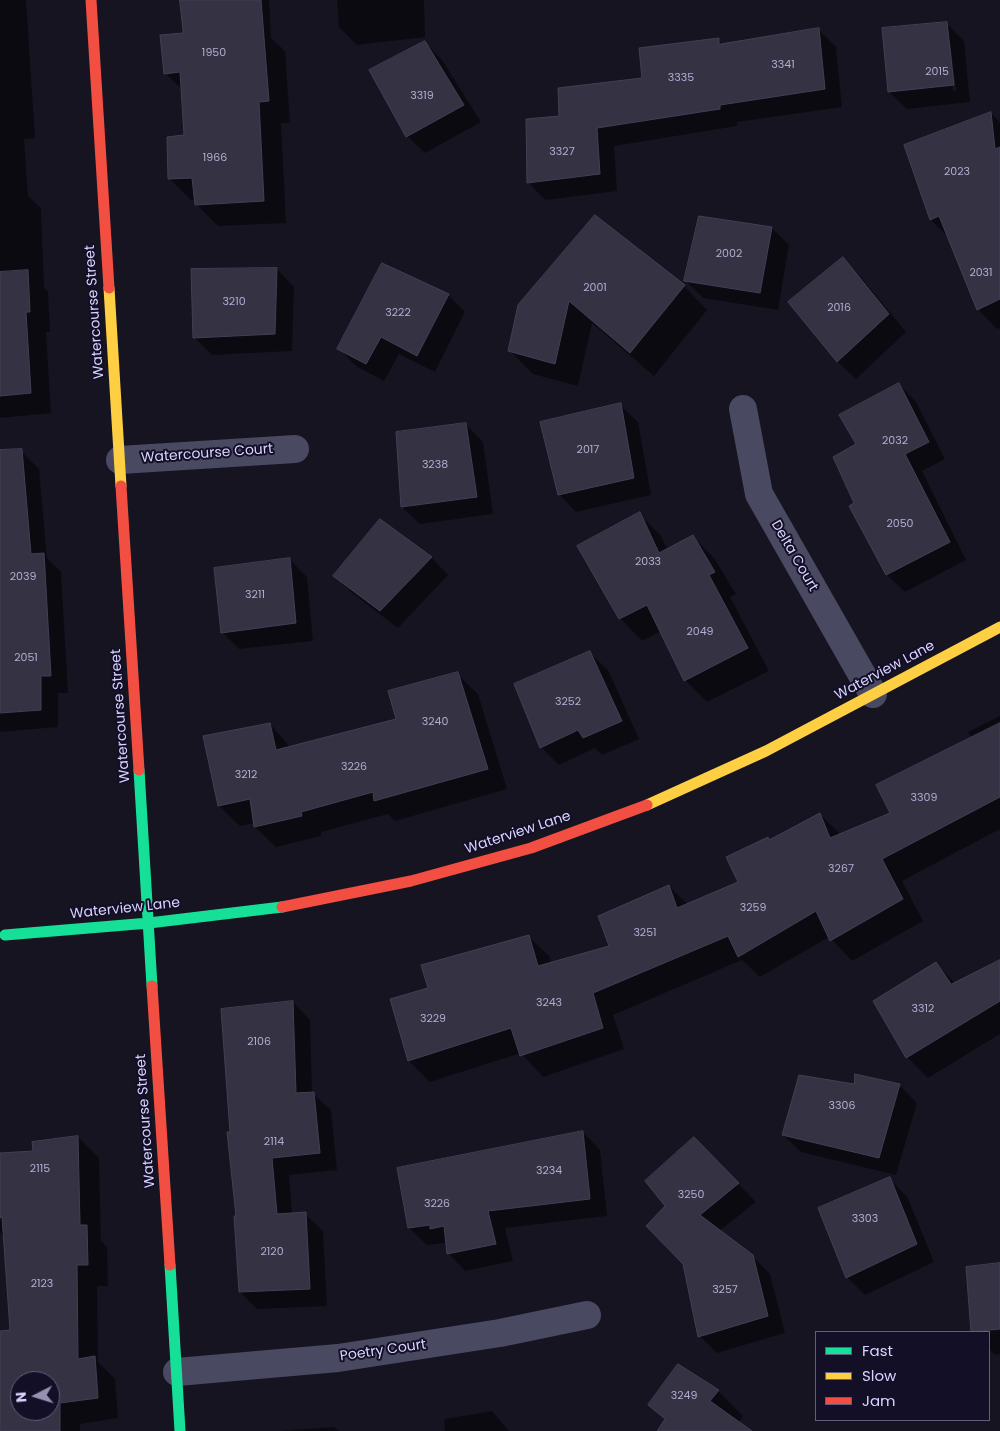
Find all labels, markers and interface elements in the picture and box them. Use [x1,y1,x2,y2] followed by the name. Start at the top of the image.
[202,46,226,60] house number: 1950
[771,58,795,72] house number: 3341
[925,65,949,79] house number: 2015
[668,71,694,85] house number: 3335
[410,89,434,103] house number: 3319
[549,145,575,159] house number: 3327
[203,151,227,165] house number: 1966
[944,165,970,179] house number: 2023
[82,244,108,380] street label: Watercourse Street
[716,247,742,261] house number: 2002
[969,266,993,280] house number: 2031
[583,281,607,295] house number: 2001
[222,295,246,309] house number: 3210
[827,301,851,315] house number: 2016
[385,306,411,320] house number: 3222
[882,434,908,448] house number: 2032
[140,441,274,467] street label: Watercourse Court
[577,443,599,457] house number: 2017
[422,458,448,472] house number: 3238
[767,517,821,595] street label: Delta Court
[886,517,914,531] house number: 2050
[635,555,661,569] house number: 2033
[10,570,36,584] house number: 2039
[245,588,265,602] house number: 3211
[686,625,714,639] house number: 2049
[832,638,938,704] street label: Waterview Lane
[108,648,134,784] street label: Watercourse Street
[14,651,38,665] house number: 2051
[555,695,581,709] house number: 3252
[422,715,448,729] house number: 3240
[341,760,367,774] house number: 3226
[235,768,257,782] house number: 3212
[911,791,937,805] house number: 3309
[463,808,573,858] street label: Waterview Lane
[828,862,854,876] house number: 3267
[69,895,181,923] street label: Waterview Lane
[740,901,766,915] house number: 3259
[633,926,657,940] house number: 3251
[536,996,562,1010] house number: 3243
[912,1002,934,1016] house number: 3312
[420,1012,446,1026] house number: 3229
[247,1035,271,1049] house number: 2106
[133,1053,159,1189] street label: Watercourse Street
[829,1099,855,1113] house number: 3306
[264,1135,284,1149] house number: 2114
[30,1162,50,1176] house number: 2115
[536,1164,562,1178] house number: 3234
[678,1188,704,1202] house number: 3250
[424,1197,450,1211] house number: 3226
[852,1212,878,1226] house number: 3303
[260,1245,284,1259] house number: 2120
[31,1277,53,1291] house number: 2123
[712,1283,738,1297] house number: 3257
[815,1331,990,1421] legend
[339,1337,427,1365] street label: Poetry Court
[862,1340,893,1361] text: Fast
[862,1365,896,1386] text: Slow
[10,1371,60,1421] north arrow
[671,1389,697,1403] house number: 3249
[862,1390,896,1411] text: Jam
[11,1391,31,1403] text: N

